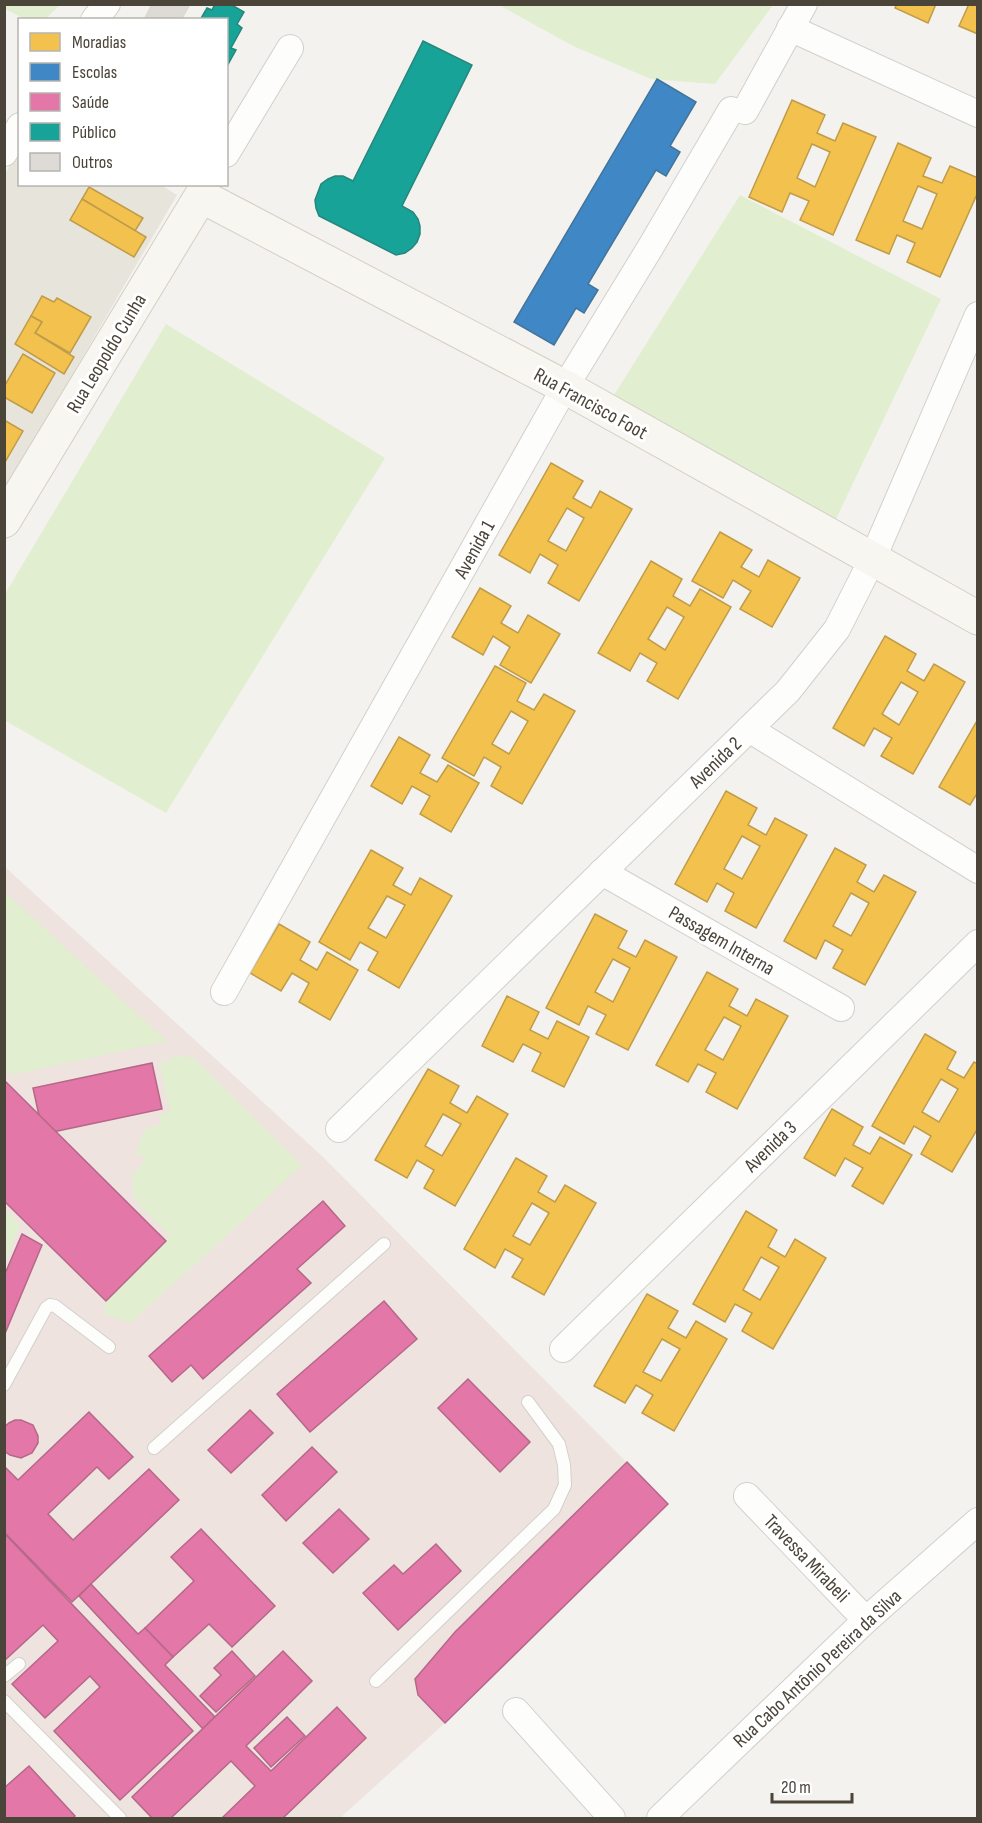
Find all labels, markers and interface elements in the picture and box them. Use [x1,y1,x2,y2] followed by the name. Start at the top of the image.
[18,18,228,186] legend
[72,32,126,53] text: Moradias
[72,62,117,83] text: Escolas
[72,92,109,113] text: Saúde
[72,122,116,143] text: Público
[72,152,113,173] text: Outros
[62,290,152,418] street label: Rua Leopoldo Cunha
[530,363,651,445] street label: Rua Francisco Foot
[449,516,501,583] street label: Avenida 1
[684,732,747,794] street label: Avenida 2
[664,901,779,981] street label: Passagem Interna
[739,1116,802,1178] street label: Avenida 3
[758,1510,854,1608] street label: Travessa Mirabeli
[729,1584,907,1753] street label: Rua Cabo Antônio Pereira da Silva
[772,1766,852,1804] scale bar
[781,1777,811,1798] text: 20 m

